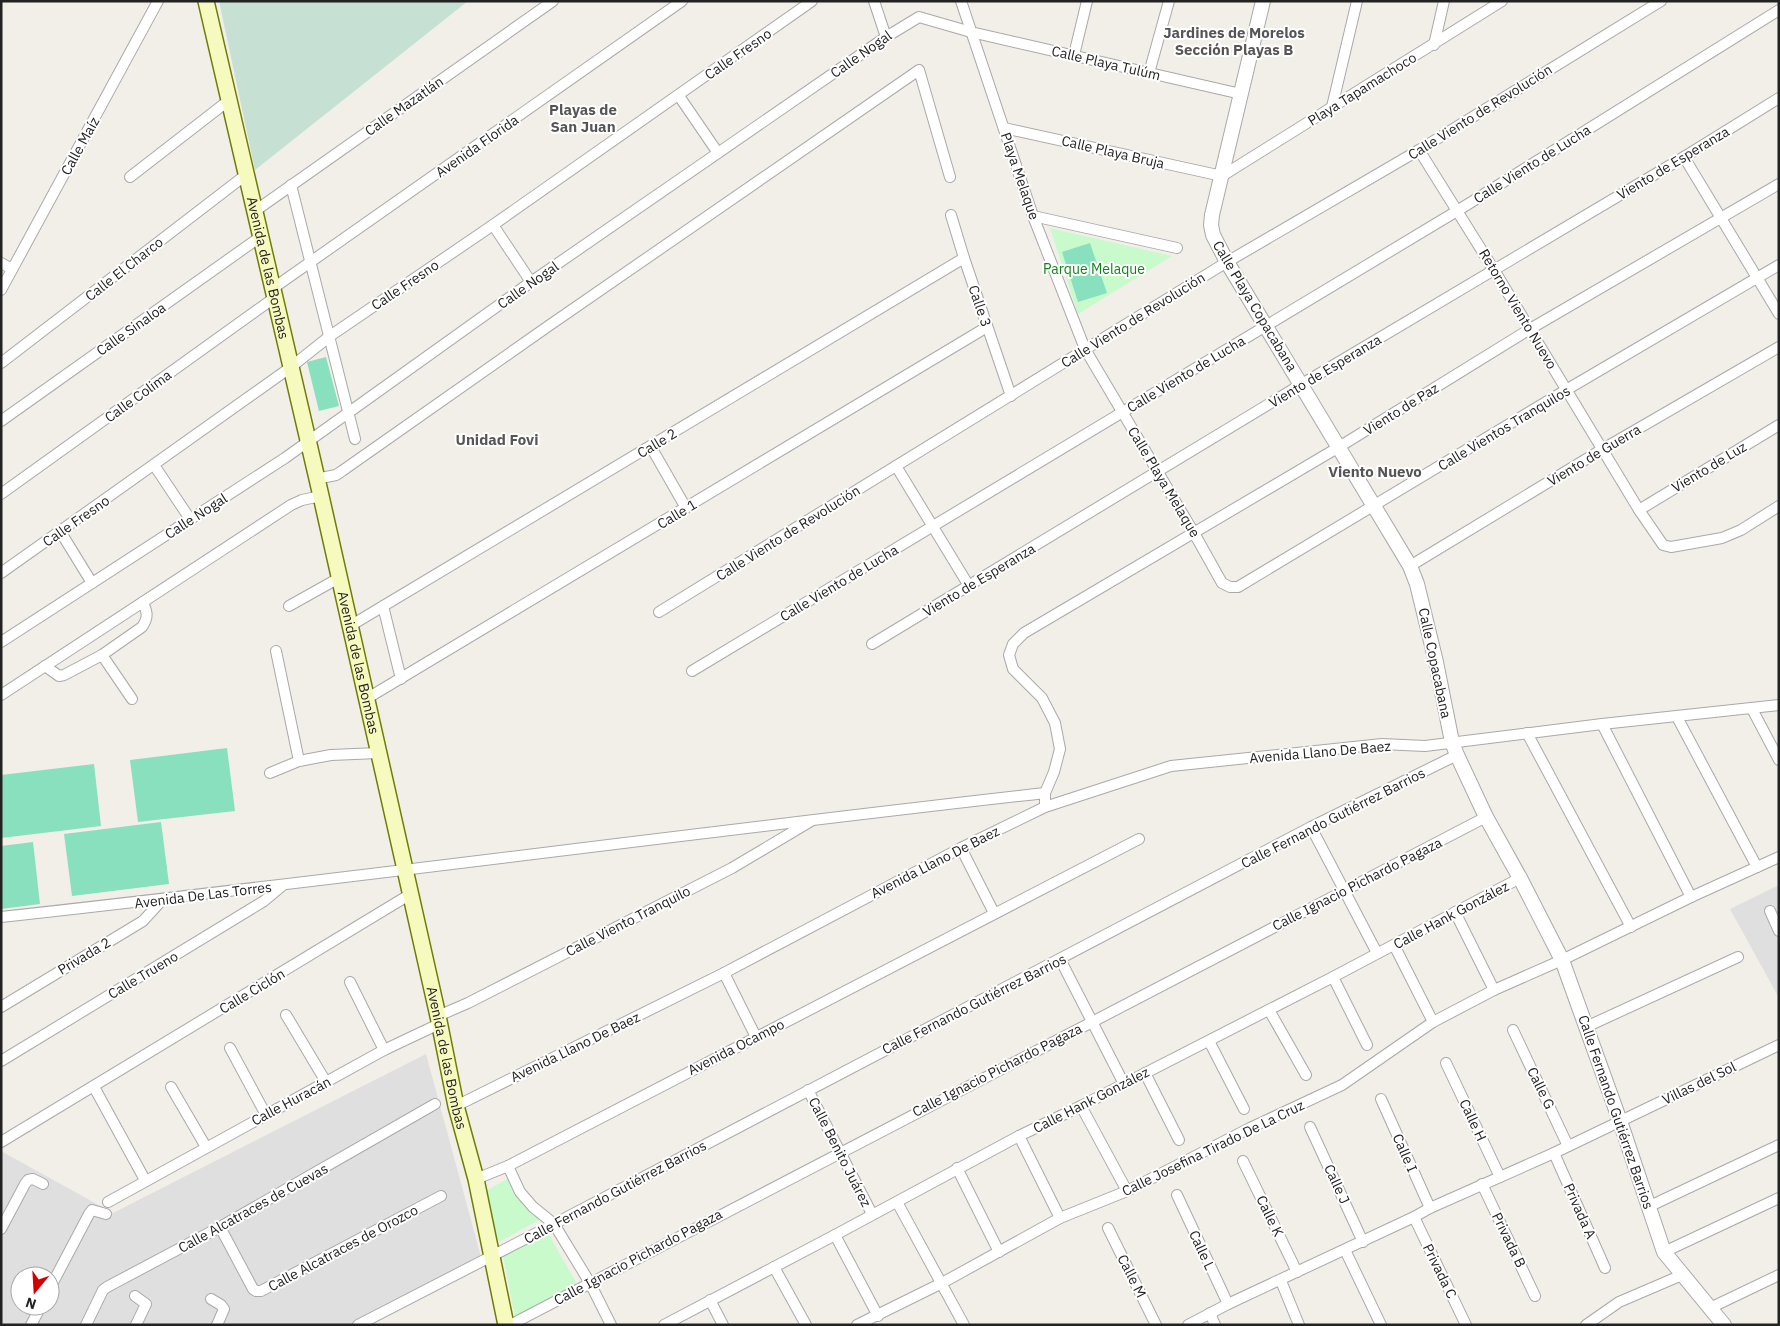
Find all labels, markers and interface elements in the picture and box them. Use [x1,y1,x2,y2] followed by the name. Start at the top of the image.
[1163,23,1305,59] district label: Jardines de Morelos Sección Playas B
[701,24,775,84] street label: Calle Fresno
[827,26,895,82] street label: Calle Nogal
[1050,42,1162,84] street label: Calle Playa Tulúm
[1304,48,1420,130] street label: Playa Tapamachoco
[1405,60,1555,164] street label: Calle Viento de Revolución
[361,72,447,140] street label: Calle Mazatlán
[549,100,617,136] district label: Playas de San Juan
[432,110,522,181] street label: Avenida Florida
[57,113,104,178] street label: Calle Maíz
[1470,120,1594,207] street label: Calle Viento de Lucha
[1613,122,1733,204] street label: Viento de Esperanza
[997,130,1043,222] street label: Playa Melaque
[1060,131,1167,173] street label: Calle Playa Bruja
[243,195,293,341] street label: Avenida de las Bombas
[81,233,167,305] street label: Calle El Charco
[1209,237,1302,375] street label: Calle Playa Copacabana
[1475,246,1561,373] street label: Retorno Viento Nuevo
[368,256,442,314] street label: Calle Fresno
[494,257,562,313] street label: Calle Nogal
[1043,260,1145,278] park label: Parque Melaque
[1058,268,1208,372] street label: Calle Viento de Revolución
[964,283,996,329] street label: Calle 3
[93,298,170,360] street label: Calle Sinaloa
[1265,330,1385,412] street label: Viento de Esperanza
[1124,331,1249,416] street label: Calle Viento de Lucha
[101,365,175,426] street label: Calle Colima
[1360,379,1442,439] street label: Viento de Paz
[1435,381,1574,475] street label: Calle Vientos Tranquilos
[1544,420,1644,490] street label: Viento de Guerra
[1124,423,1204,541] street label: Calle Playa Melaque
[634,424,680,462] street label: Calle 2
[456,430,538,449] district label: Unidad Fovi
[1668,437,1750,496] street label: Viento de Luz
[1328,462,1422,481] district label: Viento Nuevo
[713,481,863,585] street label: Calle Viento de Revolución
[161,489,231,543] street label: Calle Nogal
[39,491,113,551] street label: Calle Fresno
[654,495,700,533] street label: Calle 1
[919,539,1039,621] street label: Viento de Esperanza
[777,540,902,625] street label: Calle Viento de Lucha
[334,590,383,736] street label: Avenida de las Bombas
[1415,606,1456,720] street label: Calle Copacabana
[1248,737,1392,767] street label: Avenida Llano De Baez
[1238,764,1428,872] street label: Calle Fernando Gutiérrez Barrios
[868,822,1003,902] street label: Avenida Llano De Baez
[1269,833,1445,935] street label: Calle Ignacio Pichardo Pagaza
[1390,877,1512,953] street label: Calle Hank González
[133,878,273,912] street label: Avenida De Las Torres
[563,882,693,960] street label: Calle Viento Tranquilo
[54,933,114,979] street label: Privada 2
[105,947,181,1003] street label: Calle Trueno
[879,950,1069,1058] street label: Calle Fernando Gutiérrez Barrios
[216,964,288,1018] street label: Calle Ciclón
[423,985,471,1132] street label: Avenida de las Bombas
[507,1008,643,1086] street label: Avenida Llano De Baez
[1574,1013,1658,1212] street label: Calle Fernando Gutiérrez Barrios
[685,1015,788,1079] street label: Avenida Ocampo
[909,1019,1085,1121] street label: Calle Ignacio Pichardo Pagaza
[1659,1057,1739,1109] street label: Villas del Sol
[1030,1063,1153,1137] street label: Calle Hank González
[1523,1064,1559,1112] street label: Calle G
[248,1072,334,1130] street label: Calle Huracán
[805,1094,876,1210] street label: Calle Benito Juárez
[1119,1096,1308,1200] street label: Calle Josefina Tirado De La Cruz
[1455,1096,1491,1144] street label: Calle H
[1389,1131,1421,1175] street label: Calle I
[521,1136,709,1248] street label: Calle Fernando Gutiérrez Barrios
[175,1159,331,1257] street label: Calle Alcatraces de Cuevas
[1320,1161,1354,1207] street label: Calle J
[1560,1180,1600,1242] street label: Privada A
[1252,1192,1288,1240] street label: Calle K
[265,1201,421,1295] street label: Calle Alcatraces de Orozco
[551,1205,726,1309] street label: Calle Ignacio Pichardo Pagaza
[1488,1209,1530,1271] street label: Privada B
[1185,1227,1219,1273] street label: Calle L
[1419,1241,1461,1302] street label: Privada C
[1114,1251,1150,1301] street label: Calle M
[10,1266,60,1316] north arrow
[23,1293,39,1313] text: N

